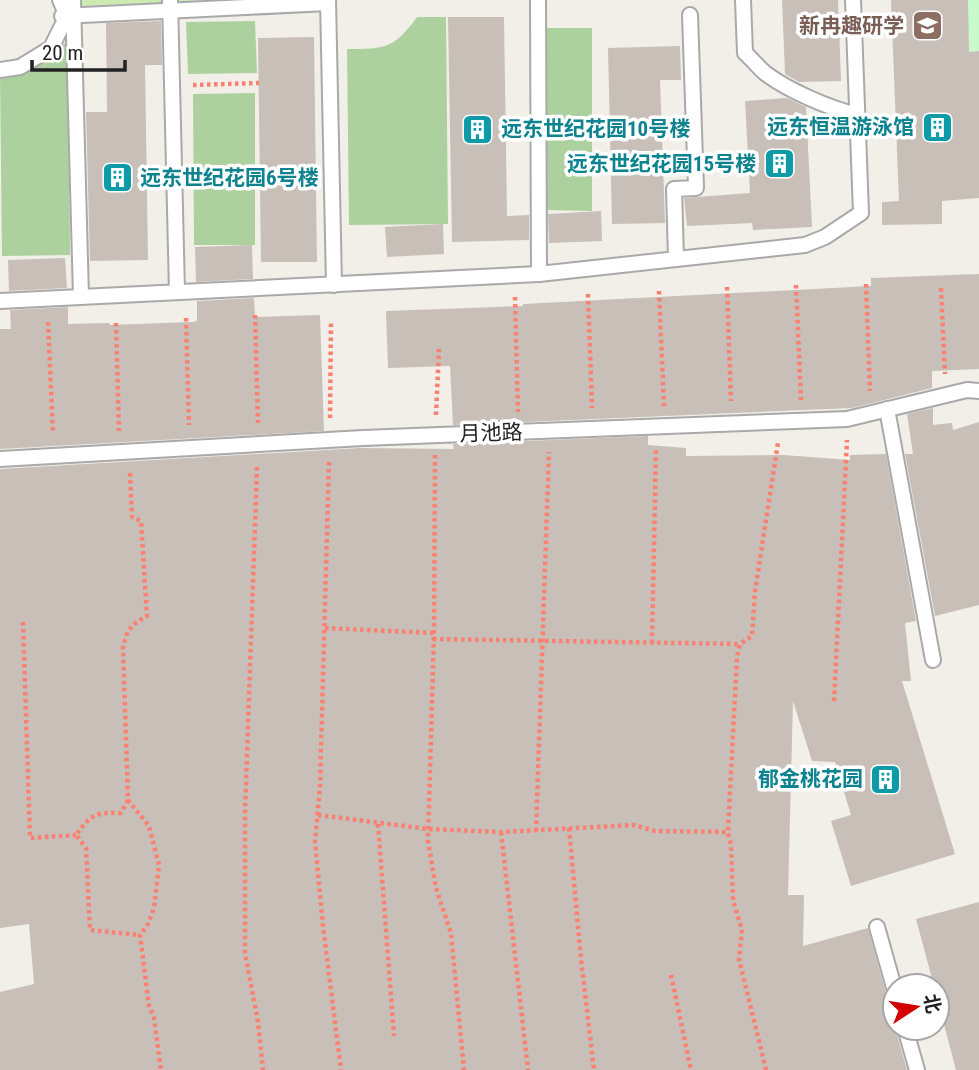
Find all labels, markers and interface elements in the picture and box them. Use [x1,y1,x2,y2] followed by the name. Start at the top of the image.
[910,9,944,43] school or university icon: 新冉趣研学
[799,14,904,38] place label: 新冉趣研学
[32,28,124,72] scale bar
[42,41,83,65] text: 20 m
[920,110,954,144] building icon: 远东恒温游泳馆
[461,112,495,146] building icon: 远东世纪花园10号楼
[767,115,914,139] place label: 远东恒温游泳馆
[501,117,690,141] place label: 远东世纪花园10号楼
[762,147,796,181] building icon: 远东世纪花园15号楼
[567,152,756,176] place label: 远东世纪花园15号楼
[100,161,134,195] building icon: 远东世纪花园6号楼
[140,166,319,190] place label: 远东世纪花园6号楼
[459,420,523,446] street label: 月池路
[869,762,903,796] building icon: 郁金桃花园
[758,767,863,791] place label: 郁金桃花园
[881,972,951,1042] north arrow
[919,992,945,1015] text: 北

